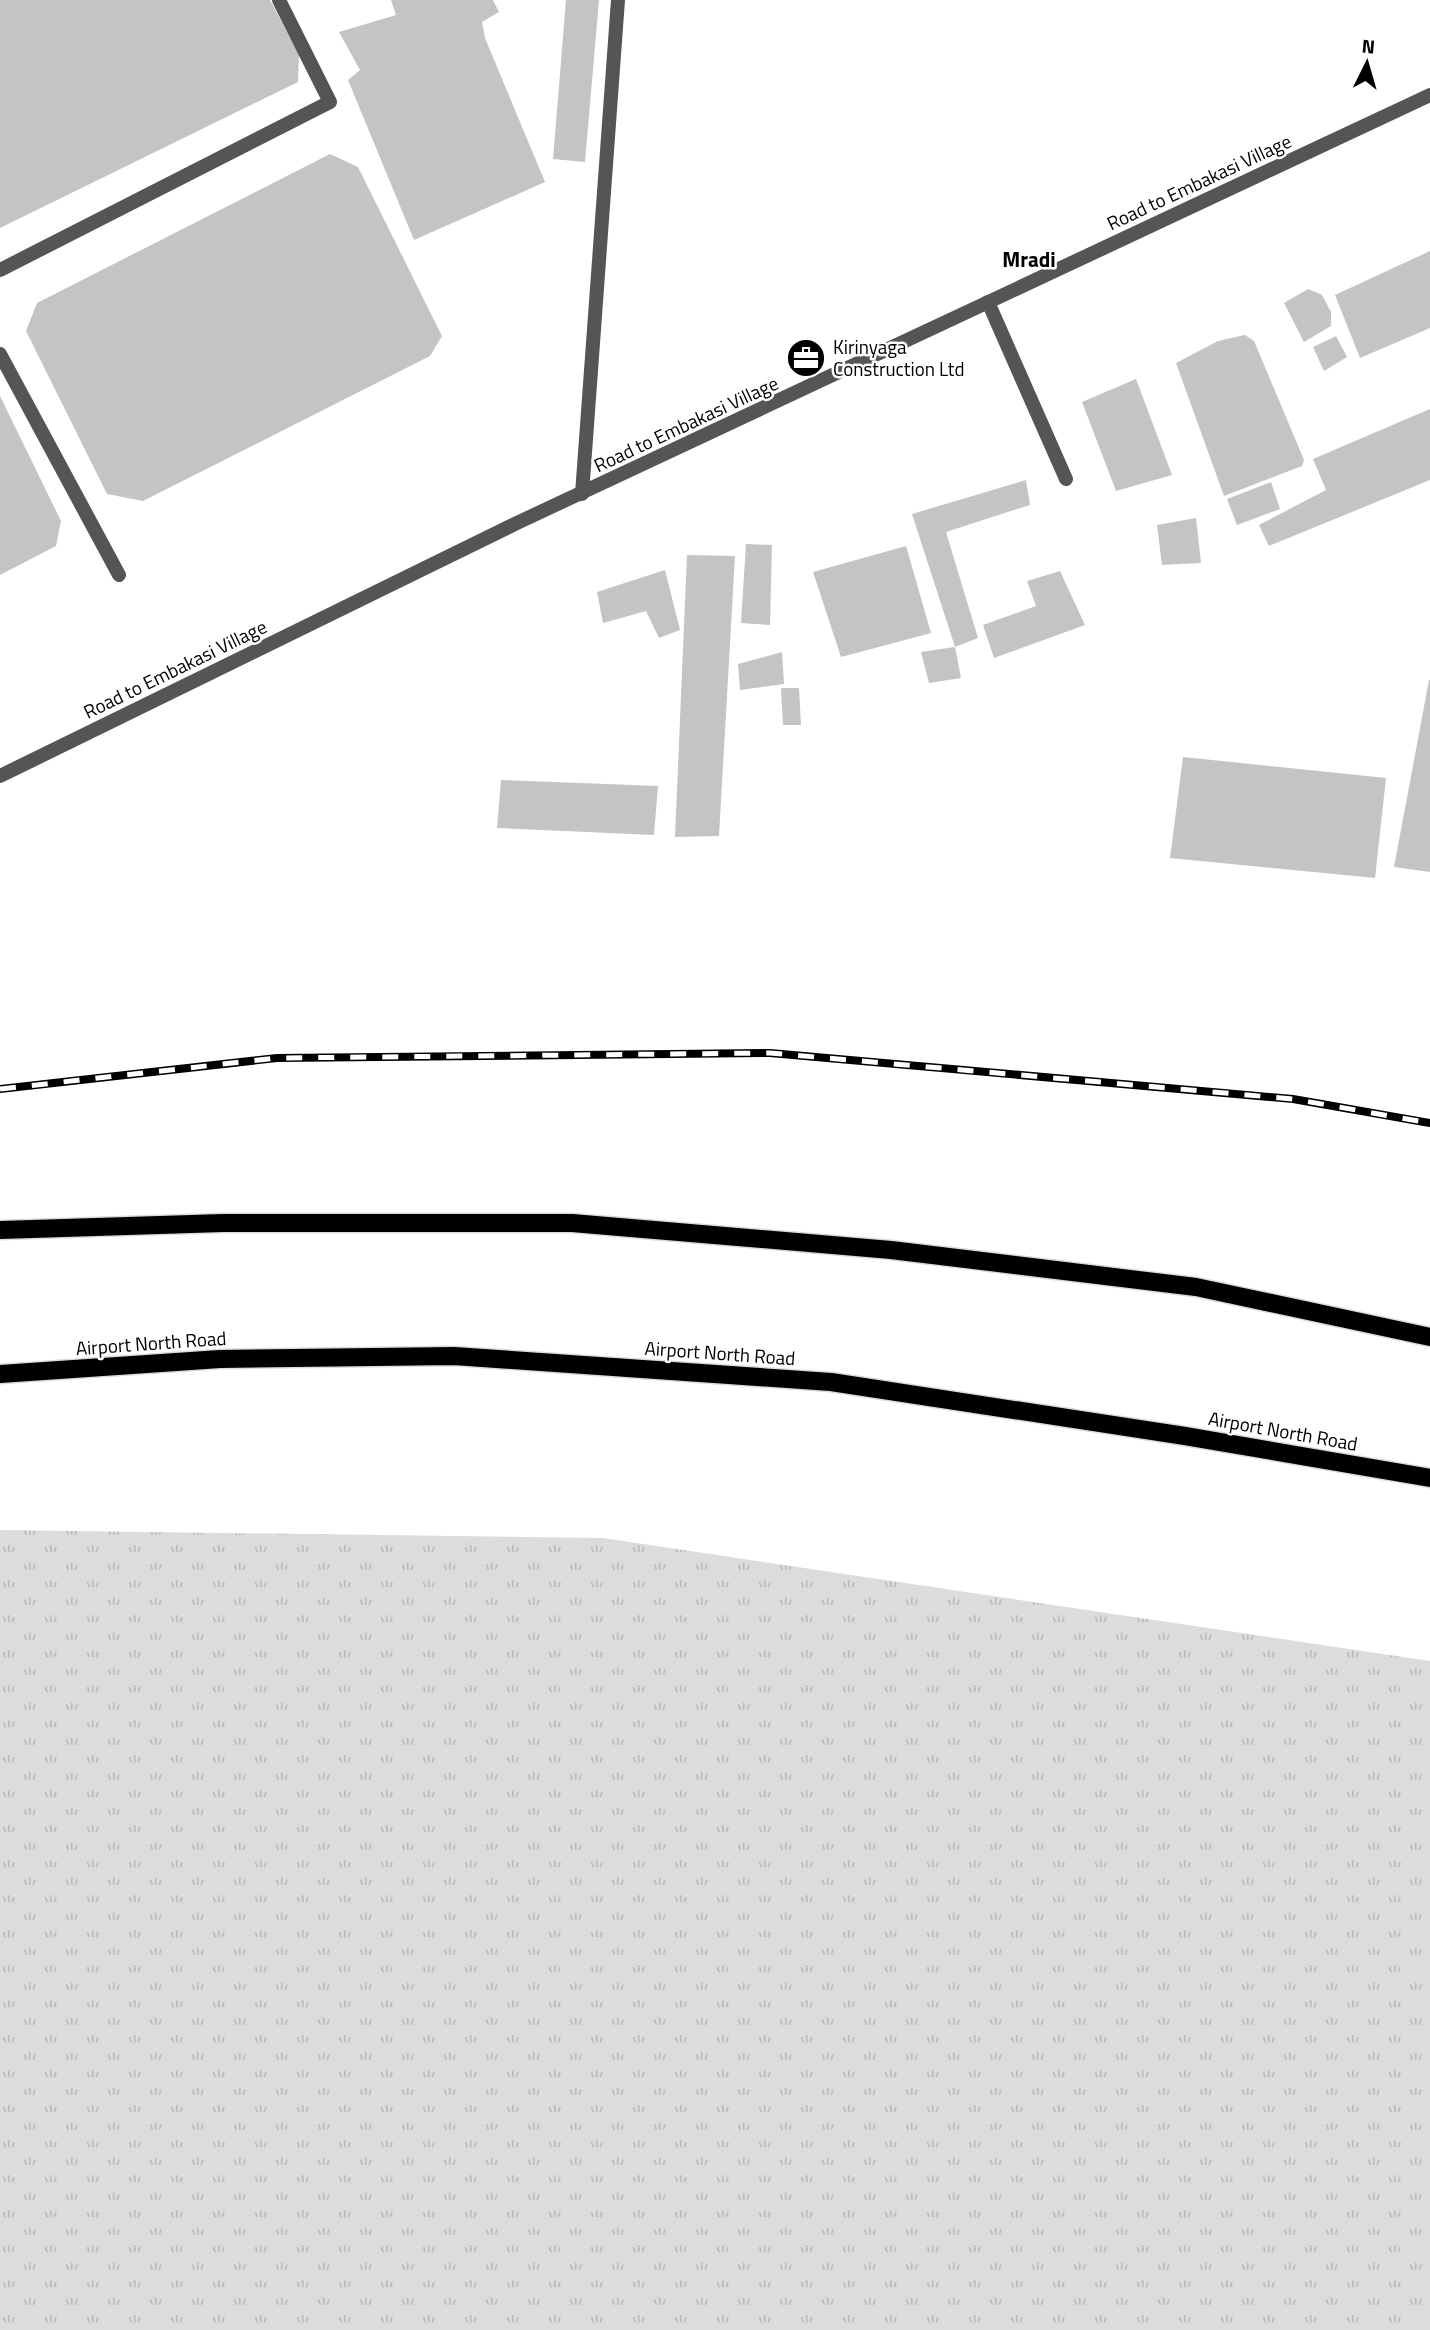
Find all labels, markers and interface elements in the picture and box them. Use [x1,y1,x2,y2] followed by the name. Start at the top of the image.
[1332,28,1402,98] north arrow
[1361,31,1376,61] text: N
[1102,126,1296,237] street label: Road to Embakasi Village
[1002,243,1056,275] district label: Mradi
[833,332,965,383] place label: Kirinyaga Construction Ltd
[785,337,827,379] office icon: Kirinyaga Construction Ltd
[589,368,783,479] street label: Road to Embakasi Village
[78,612,271,726] street label: Road to Embakasi Village
[75,1323,227,1362] street label: Airport North Road
[644,1333,796,1372] street label: Airport North Road
[1206,1403,1360,1458] street label: Airport North Road

